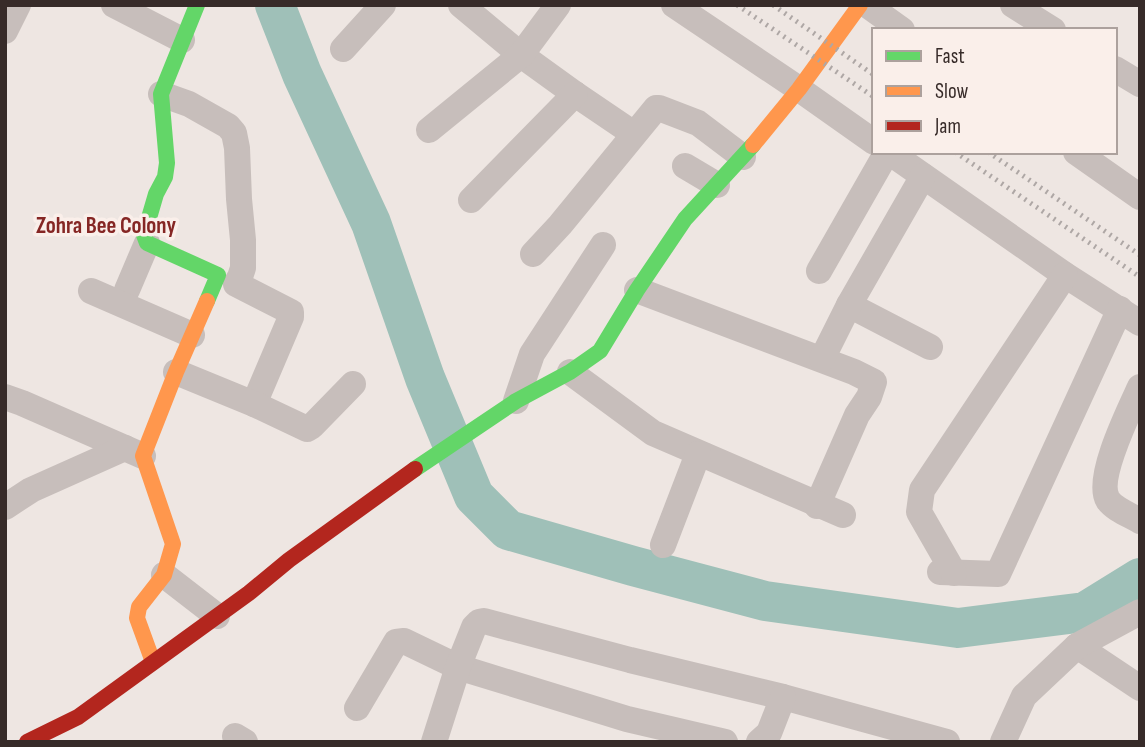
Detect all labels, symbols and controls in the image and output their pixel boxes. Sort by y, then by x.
legend [872,28,1117,154]
text: Fast [935,44,965,69]
text: Slow [935,79,969,104]
text: Jam [934,114,961,139]
district label: Zohra Bee Colony [36,212,177,240]

